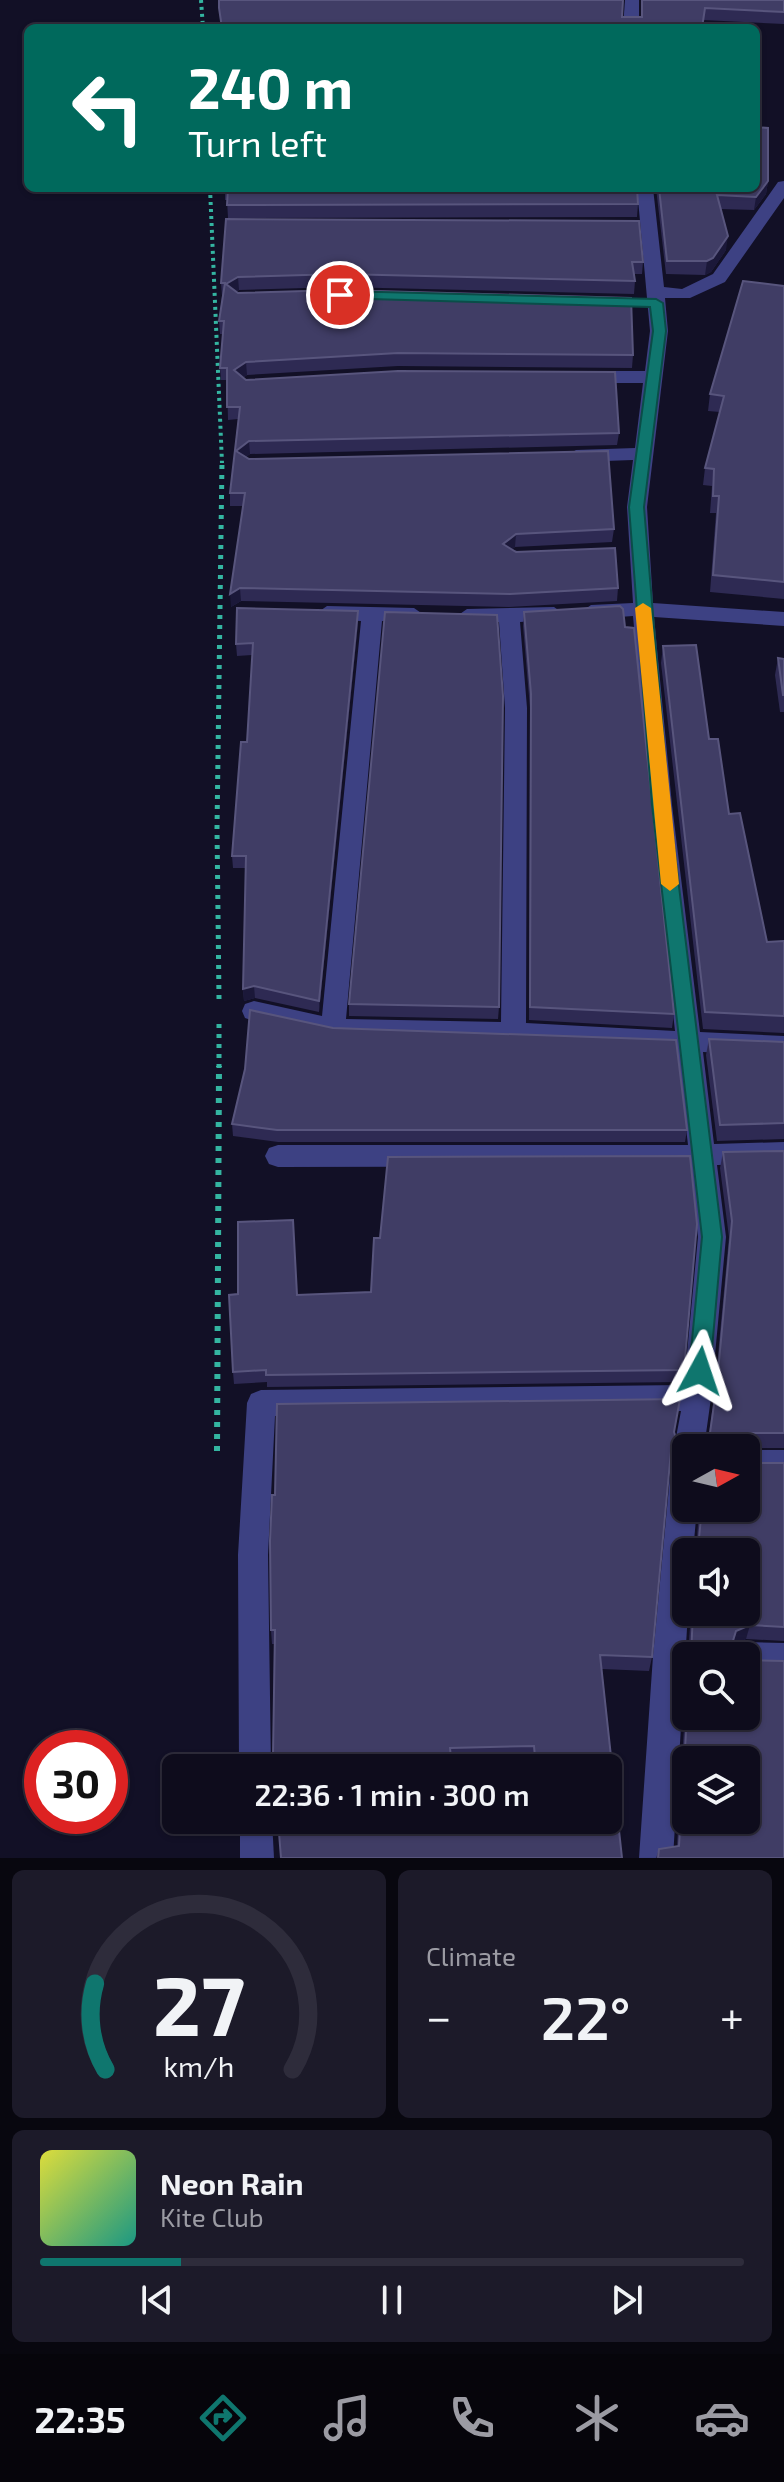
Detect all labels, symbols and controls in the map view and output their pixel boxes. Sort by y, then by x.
text: 240 m [188,53,353,120]
icon: left [56,56,160,160]
text: Turn left [188,121,327,164]
pin [306,261,374,329]
icon: arrive [318,273,362,317]
position arrow [658,1329,742,1413]
north arrow [672,1434,760,1522]
map controls [672,1434,760,1834]
button: sound [672,1538,760,1626]
button: search [672,1642,760,1730]
speed limit sign: 30 [24,1730,128,1834]
button: layers [672,1746,760,1834]
text: 22:36 · 1 min · 300 m [254,1776,530,1812]
text: Climate [426,1940,516,1971]
text: 27 [153,1953,245,2053]
text: 22° [541,1980,631,2052]
text: − [426,1989,452,2042]
text: + [720,1989,744,2042]
text: km/h [164,2048,234,2083]
text: Neon Rain [160,2165,304,2201]
text: Kite Club [160,2201,264,2232]
icon: previous [135,2278,179,2322]
icon: pause [370,2278,414,2322]
icon: next [605,2278,649,2322]
icon: directions [195,2390,251,2446]
icon: music [319,2390,375,2446]
icon: phone [444,2390,500,2446]
icon: climate [569,2390,625,2446]
icon: car [694,2390,750,2446]
text: 22:35 [34,2397,126,2440]

